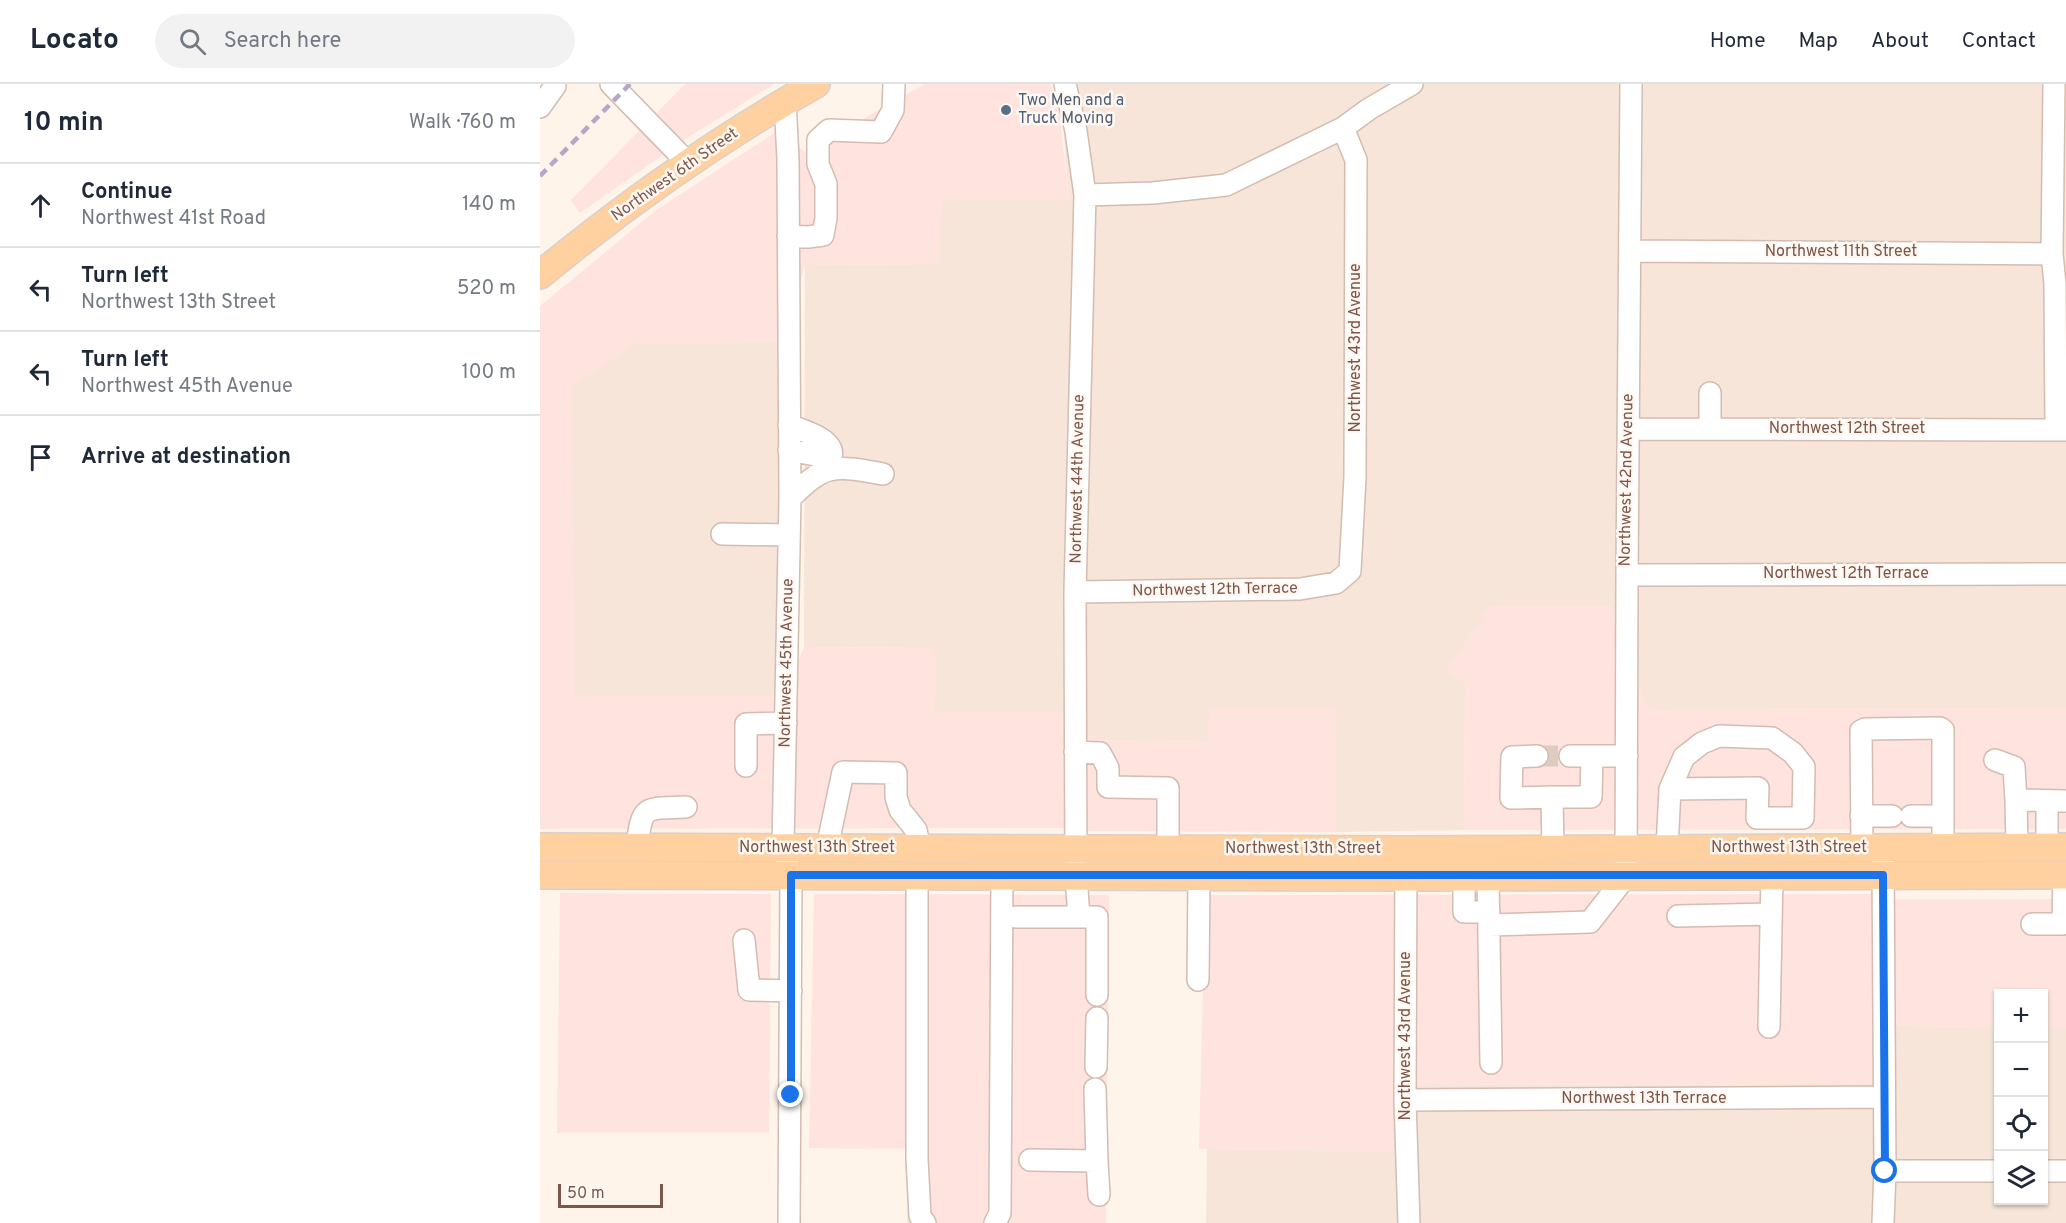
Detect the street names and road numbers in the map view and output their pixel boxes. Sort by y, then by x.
street label: Northwest 6th Street [608,124,742,226]
street label: Northwest 11th Street [1765,242,1917,262]
street label: Northwest 43rd Avenue [1346,263,1366,433]
street label: Northwest 42nd Avenue [1615,393,1639,567]
street label: Northwest 44th Avenue [1067,394,1089,564]
street label: Northwest 12th Street [1769,419,1925,439]
street label: Northwest 12th Terrace [1763,564,1929,584]
street label: Northwest 45th Avenue [776,578,798,748]
street label: Northwest 12th Terrace [1132,579,1298,601]
street label: Northwest 13th Street [739,838,895,858]
street label: Northwest 13th Street [1711,838,1867,858]
street label: Northwest 13th Street [1225,839,1381,859]
street label: Northwest 43rd Avenue [1396,951,1416,1121]
street label: Northwest 13th Terrace [1561,1089,1727,1109]

